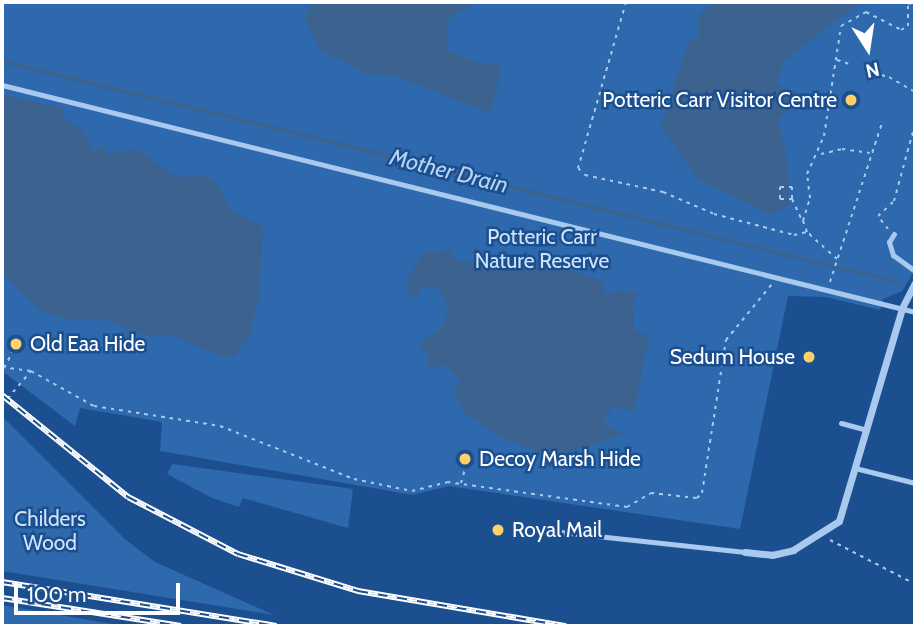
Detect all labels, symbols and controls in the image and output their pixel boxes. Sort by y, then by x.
north arrow [833,14,903,84]
text: N [864,57,881,83]
place label: Potteric Carr Visitor Centre [602,87,837,113]
marker: Potteric Carr Visitor Centre [843,92,859,108]
water label: Mother Drain [387,143,511,199]
park label: Potteric Carr Nature Reserve [475,224,609,274]
place label: Old Eaa Hide [30,331,145,357]
marker: Old Eaa Hide [8,336,24,352]
place label: Sedum House [670,344,795,370]
marker: Sedum House [801,349,817,365]
place label: Decoy Marsh Hide [479,446,641,472]
marker: Decoy Marsh Hide [457,451,473,467]
park label: Childers Wood [14,506,86,556]
place label: Royal Mail [512,517,602,543]
marker: Royal Mail [490,522,506,538]
scale bar [18,568,184,612]
text: 100 m [27,582,86,607]

